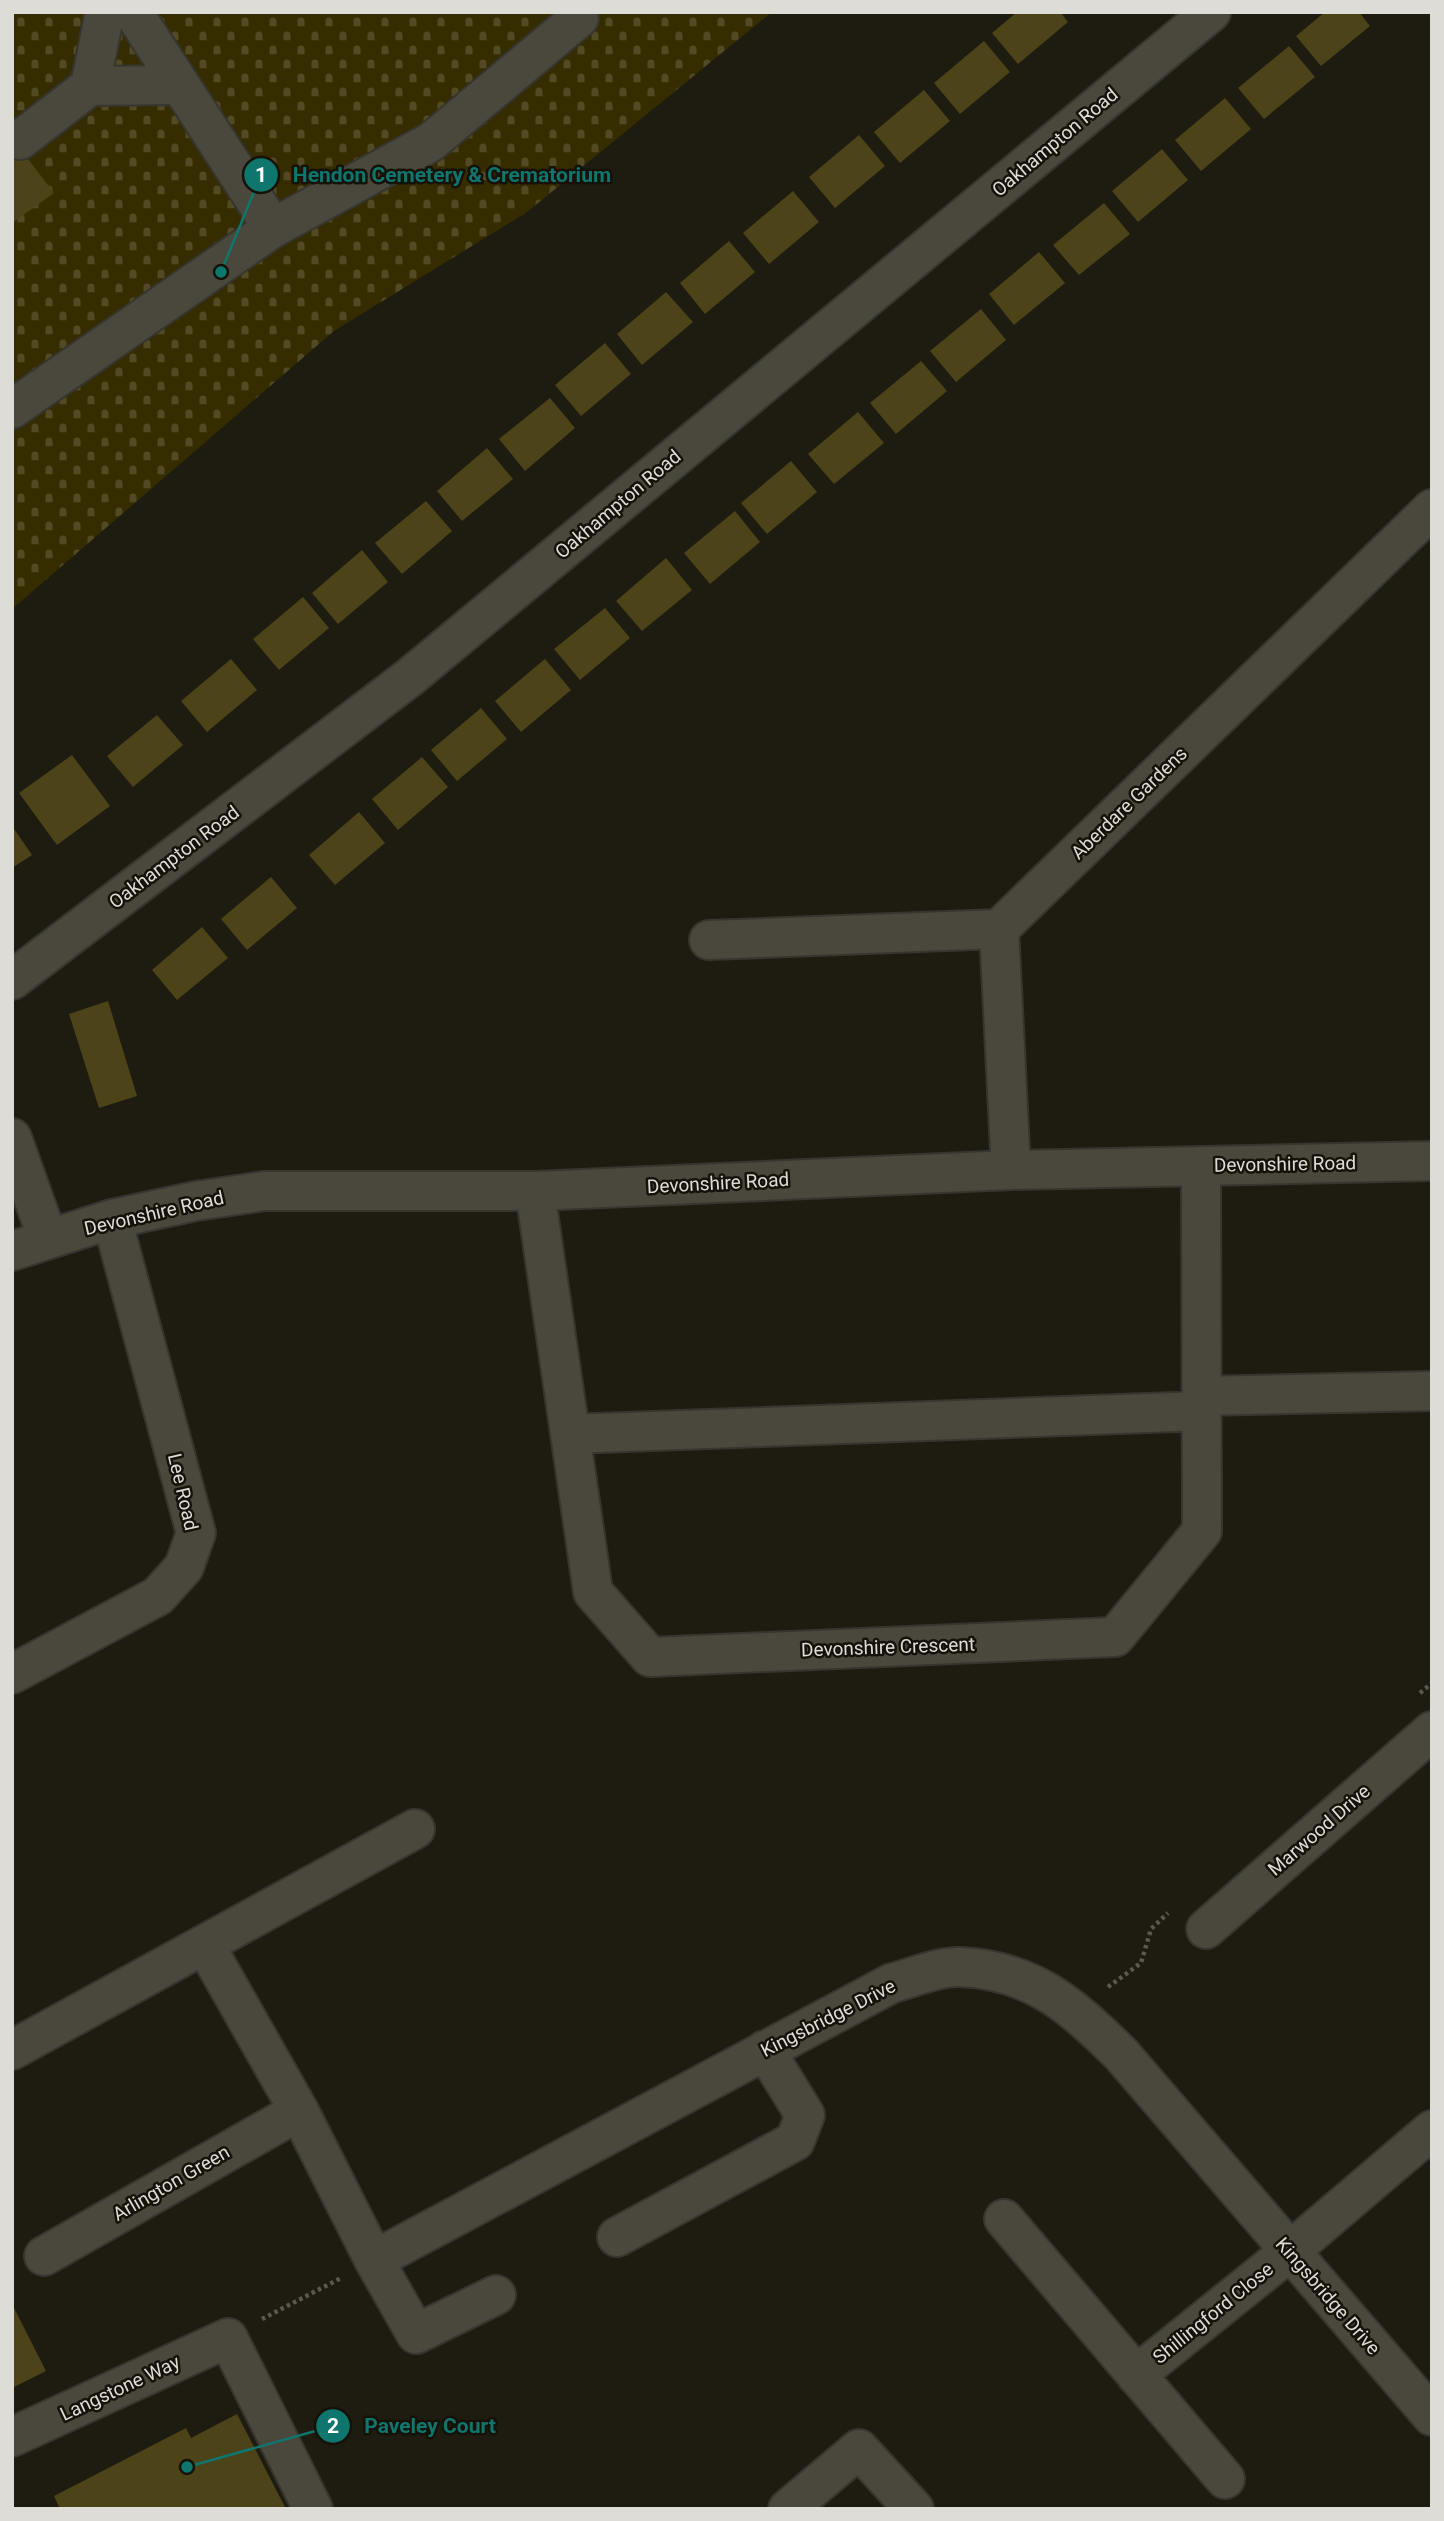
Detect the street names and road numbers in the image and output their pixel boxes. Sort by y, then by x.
street label: Oakhampton Road [988,83,1122,201]
street label: Oakhampton Road [551,445,685,563]
street label: Aberdare Gardens [1066,742,1192,864]
street label: Oakhampton Road [104,801,244,913]
street label: Devonshire Road [1214,1151,1356,1177]
street label: Devonshire Road [646,1168,790,1198]
street label: Devonshire Road [82,1186,226,1240]
street label: Lee Road [163,1451,203,1533]
street label: Devonshire Crescent [801,1632,975,1662]
street label: Marwood Drive [1263,1779,1375,1881]
street label: Kingsbridge Drive [757,1974,899,2062]
street label: Arlington Green [108,2140,234,2226]
street label: Kingsbridge Drive [1271,2233,1385,2359]
street label: Shillingford Close [1148,2257,1278,2369]
street label: Langstone Way [56,2350,184,2426]

